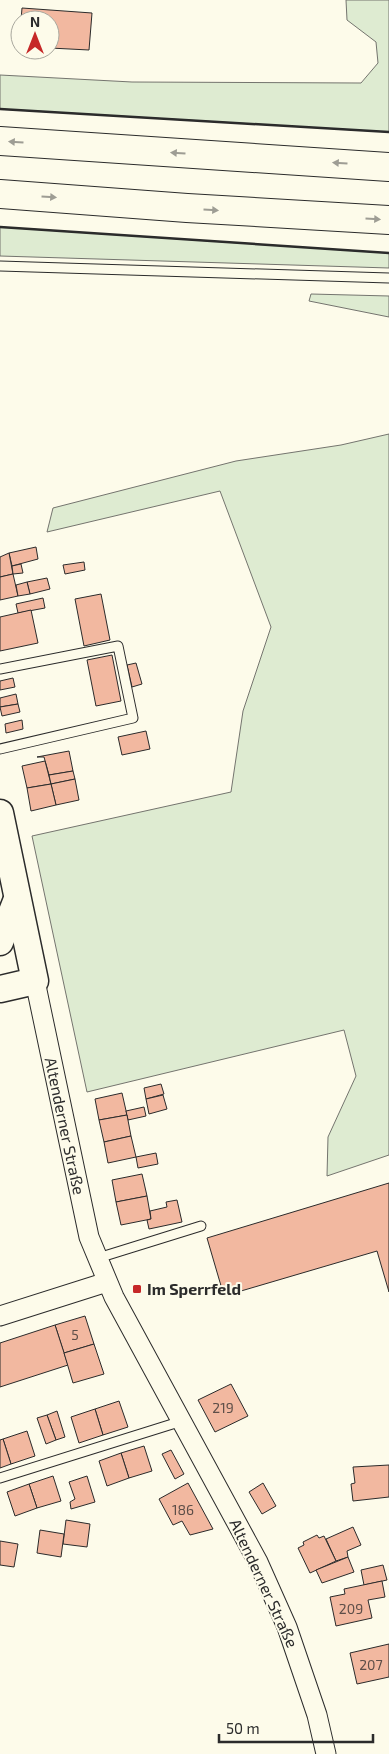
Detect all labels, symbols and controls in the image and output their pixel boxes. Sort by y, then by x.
north arrow [10,10,60,60]
text: N [30,13,40,30]
one-way arrow [8,138,24,146]
one-way arrow [170,148,186,156]
one-way arrow [332,159,348,167]
one-way arrow [41,194,57,202]
one-way arrow [203,206,219,214]
one-way arrow [365,215,381,223]
street label: Altenderner Straße [42,1056,89,1196]
place label: Im Sperrfeld [147,1279,241,1298]
marker: Im Sperrfeld [131,1283,143,1295]
house number: 5 [71,1326,79,1343]
house number: 219 [212,1399,234,1416]
house number: 186 [172,1501,194,1518]
street label: Altenderner Straße [226,1515,303,1650]
house number: 209 [339,1600,363,1617]
house number: 207 [359,1656,383,1673]
scale bar [219,1712,373,1744]
text: 50 m [226,1719,260,1737]

